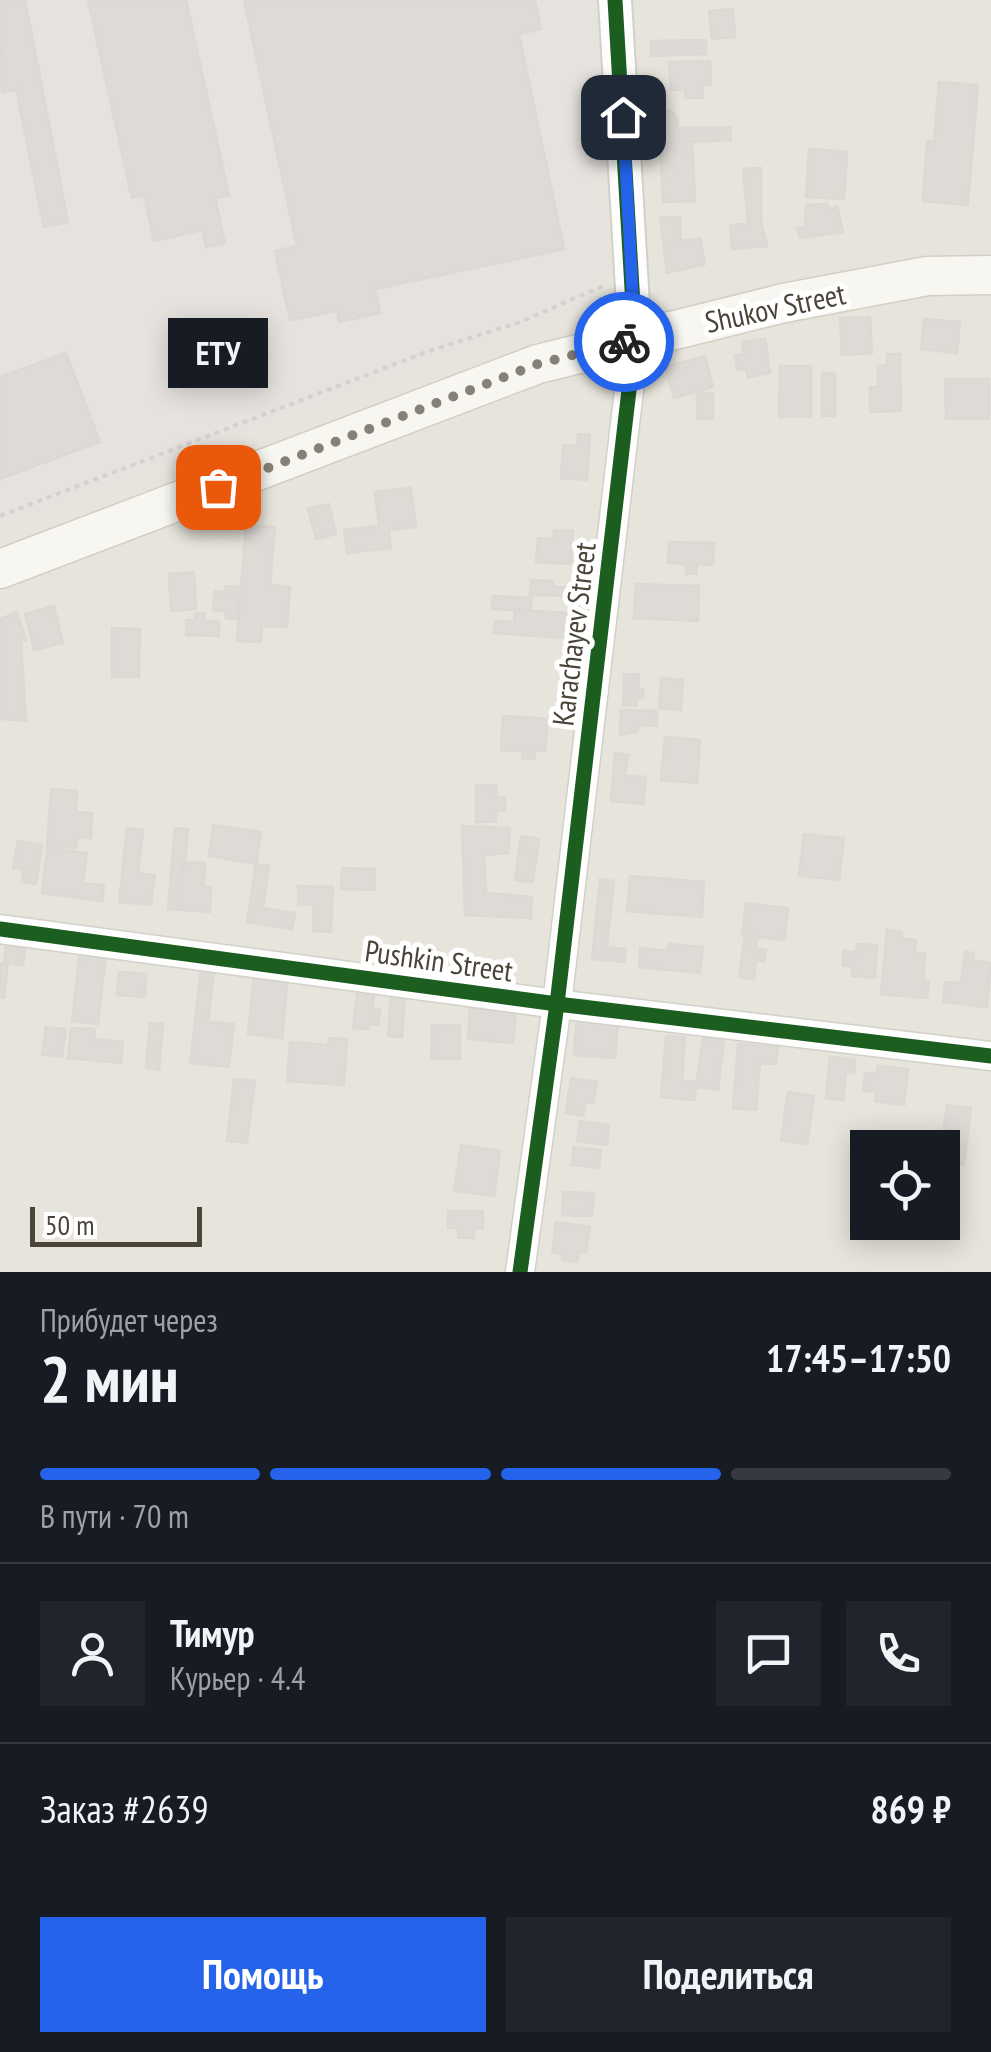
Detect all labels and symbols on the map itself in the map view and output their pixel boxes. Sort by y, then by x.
pin [581,75,666,160]
street label: Shukov Street [701,273,849,341]
courier [574,292,674,392]
callout: ЕТУ [168,317,268,387]
pin [176,445,261,530]
street label: Karachayev Street [542,539,604,728]
street label: Pushkin Street [363,930,516,990]
scale bar [30,1202,202,1246]

